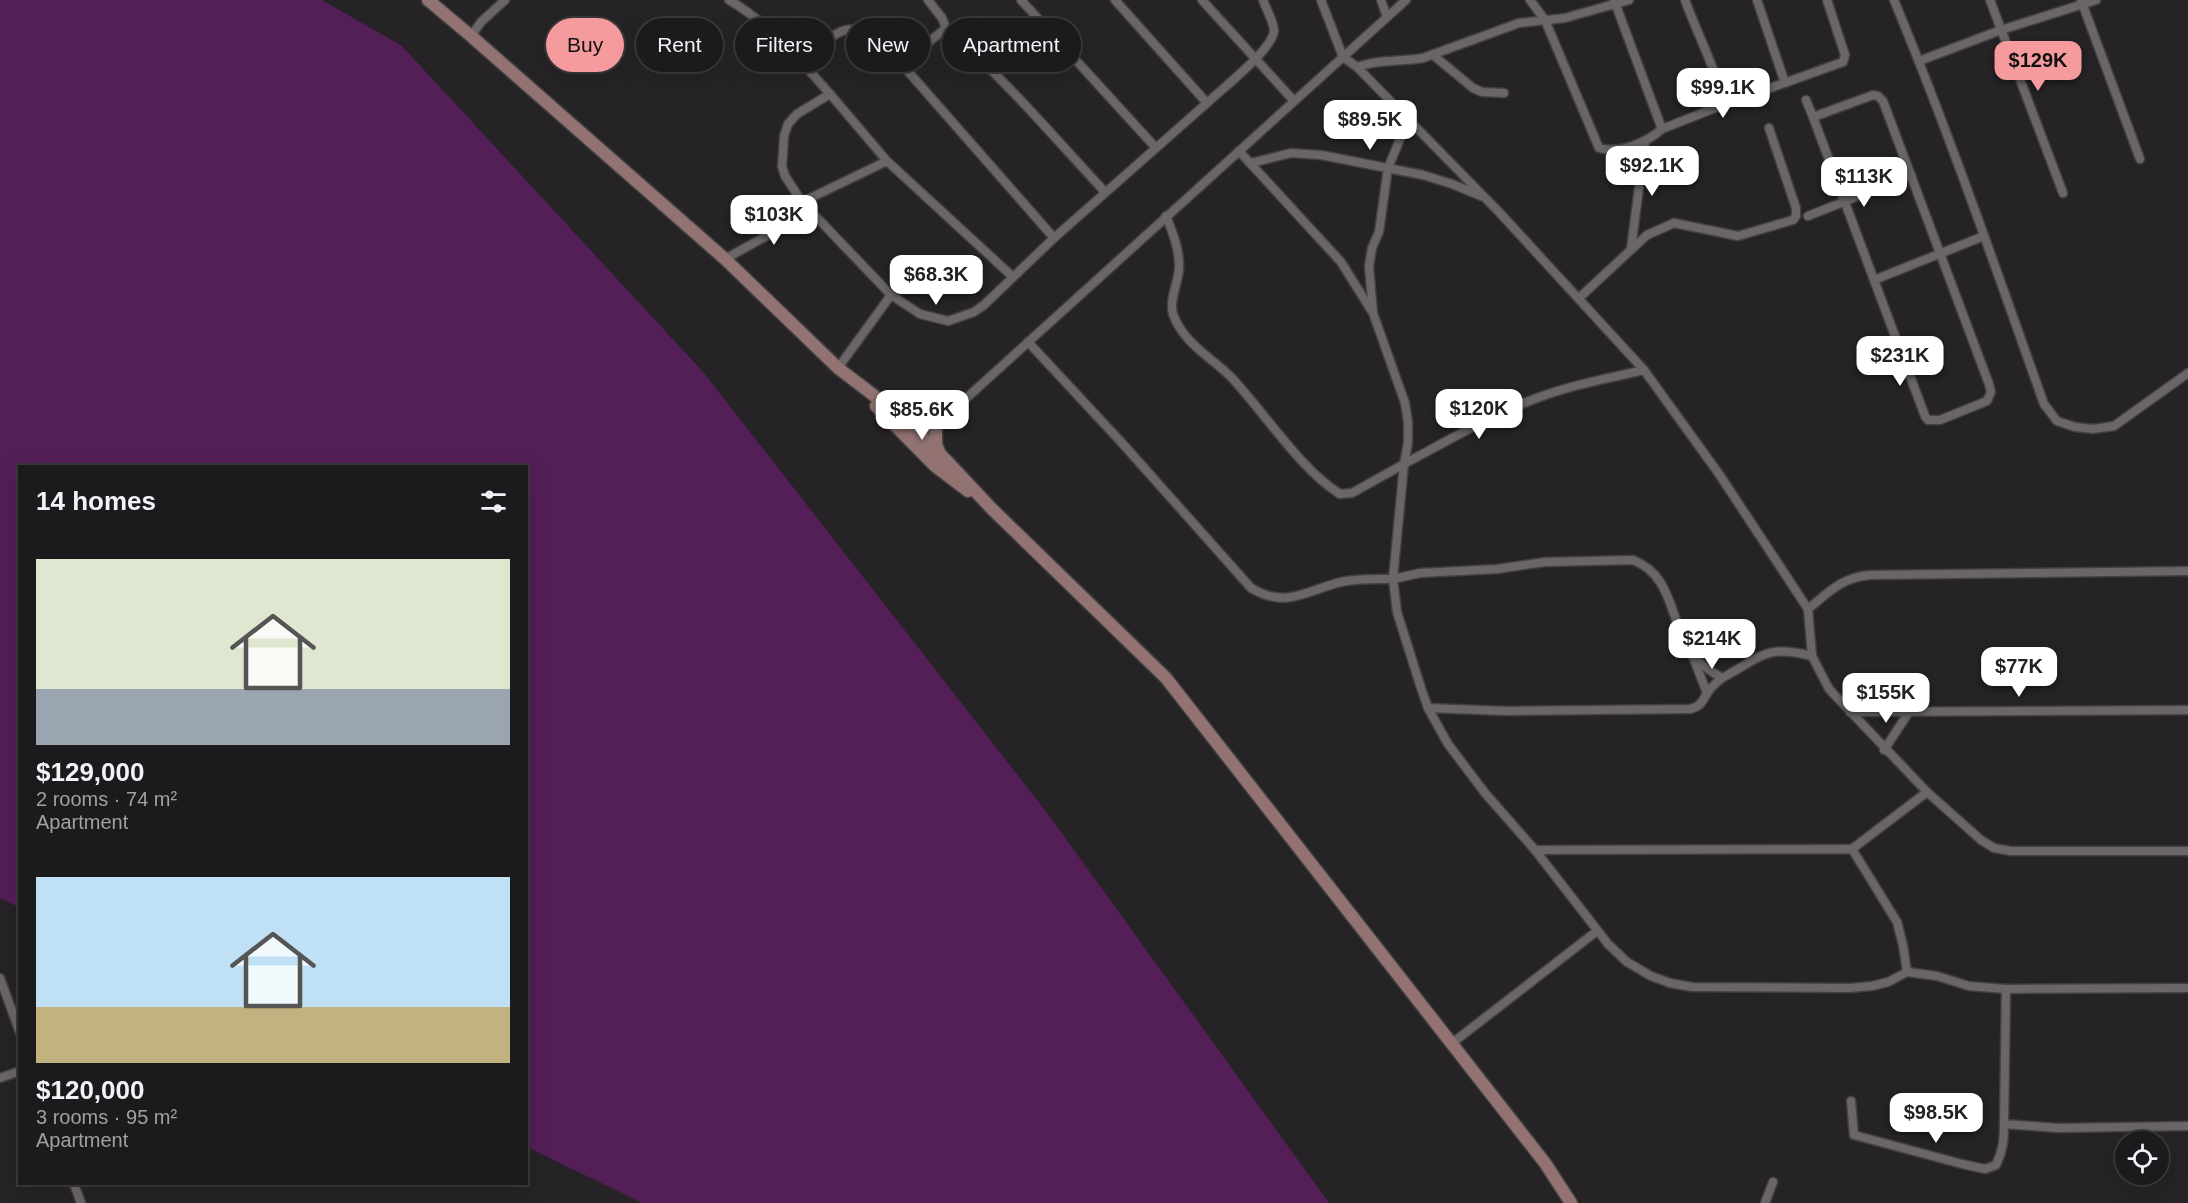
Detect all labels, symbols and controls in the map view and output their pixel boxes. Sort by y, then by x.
chip: Buy [546,18,624,72]
chip: Rent [636,18,723,72]
chip: Filters [735,18,834,72]
chip: New [846,18,930,72]
chip: Apartment [942,18,1081,72]
pin: $129K [1996,41,2080,92]
text: $129K [2009,49,2067,71]
pin: $99.1K [1674,68,1772,119]
text: $99.1K [1691,76,1755,98]
pin: $89.5K [1321,100,1419,151]
text: $89.5K [1338,108,1402,130]
pin: $92.1K [1603,146,1701,197]
text: $92.1K [1620,154,1684,176]
pin: $113K [1822,157,1906,208]
text: $113K [1835,165,1893,187]
pin: $103K [732,195,816,246]
text: $103K [745,203,803,225]
pin: $68.3K [887,255,985,306]
text: $68.3K [904,263,968,285]
pin: $231K [1858,336,1942,387]
text: $231K [1871,344,1929,366]
pin: $120K [1437,389,1521,440]
pin: $85.6K [873,390,971,441]
text: $120K [1450,397,1508,419]
text: $85.6K [890,398,954,420]
icon: filters [477,485,510,518]
text: 14 homes [36,486,156,516]
icon: home [219,598,327,706]
pin: $214K [1670,619,1754,670]
text: $214K [1683,627,1741,649]
pin: $77K [1983,647,2055,698]
text: $77K [1995,655,2043,677]
pin: $155K [1844,673,1928,724]
text: $155K [1857,681,1915,703]
text: $129,000 [36,757,144,787]
text: 2 rooms · 74 m² [36,788,177,810]
text: Apartment [36,811,128,833]
icon: home [219,916,327,1024]
text: $120,000 [36,1075,144,1105]
pin: $98.5K [1887,1093,1985,1144]
text: $98.5K [1904,1101,1968,1123]
text: 3 rooms · 95 m² [36,1106,177,1128]
text: Apartment [36,1129,128,1151]
map controls [2115,1131,2169,1185]
button: locate [2115,1131,2169,1185]

